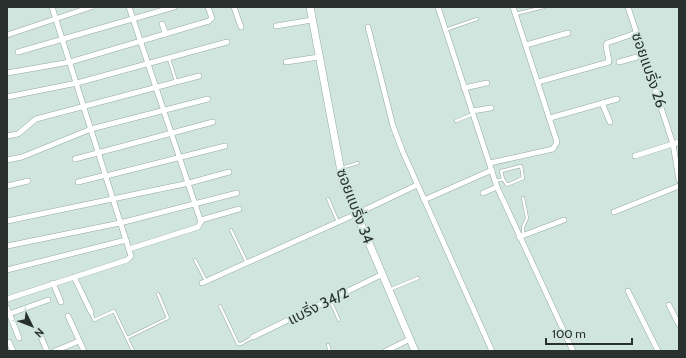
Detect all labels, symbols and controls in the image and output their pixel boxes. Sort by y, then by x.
street label: ซอยแบริ่ง 26 [628,30,671,110]
street label: ซอยแบริ่ง 34 [332,166,379,246]
street label: แบริ่ง 34/2 [284,282,352,328]
north arrow [12,306,52,346]
scale bar [546,320,632,346]
text: N [32,325,47,340]
text: 100 m [552,326,586,341]

